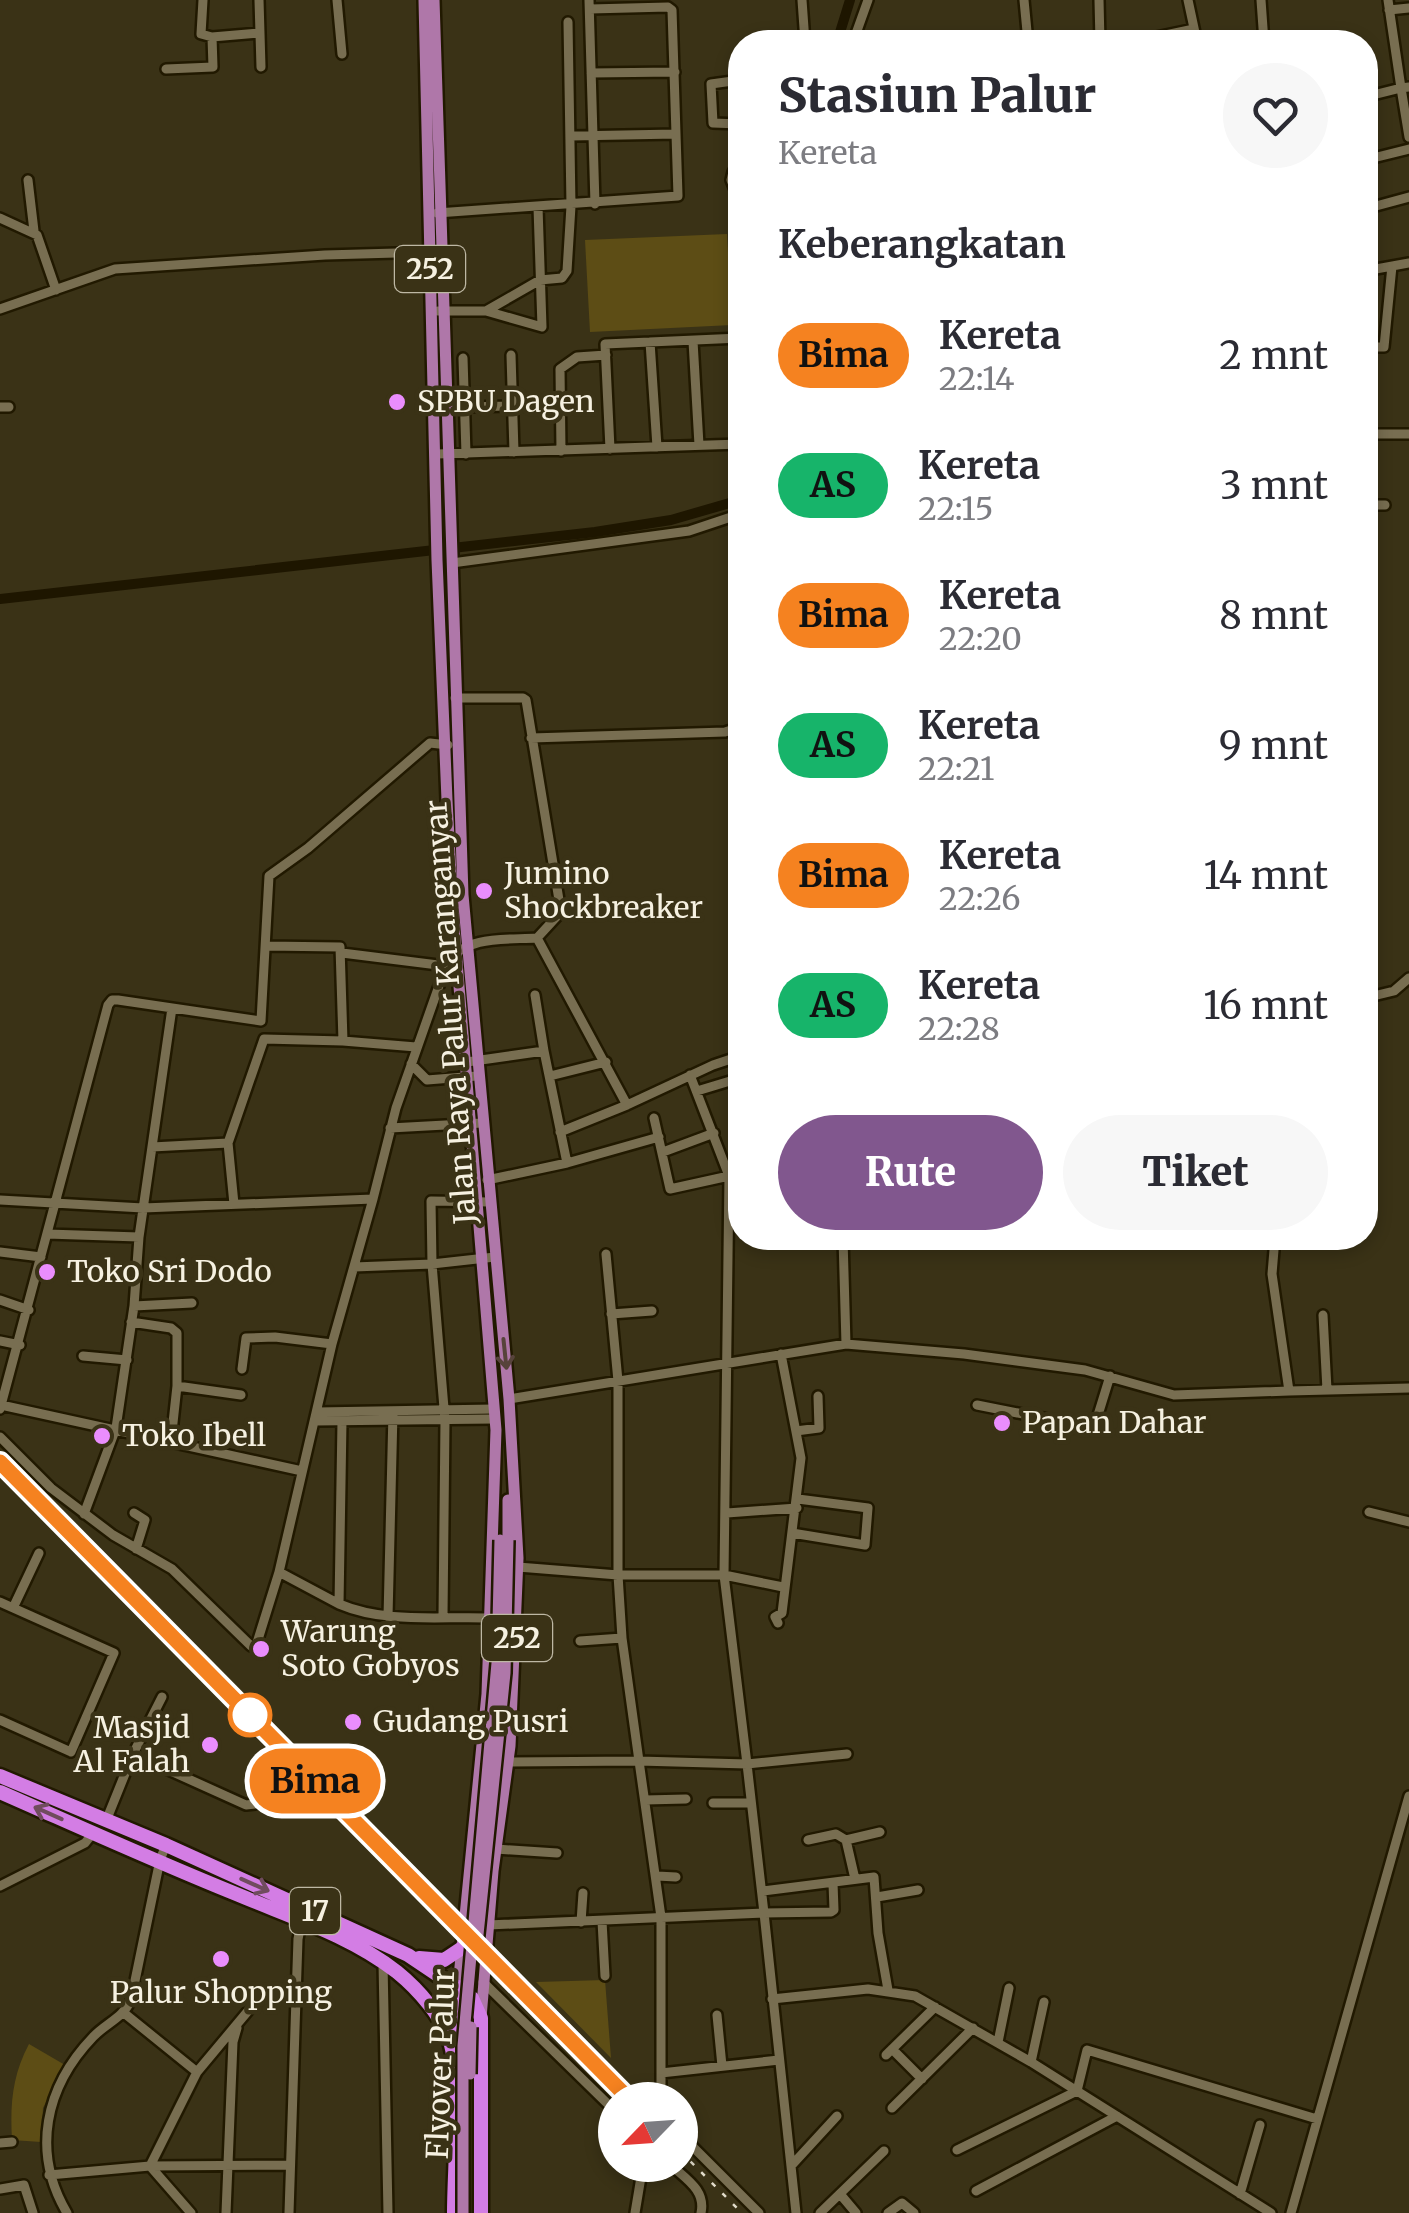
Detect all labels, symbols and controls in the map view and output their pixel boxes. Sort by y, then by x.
button: heart [1223,63,1328,168]
text: Stasiun Palur [778,65,1096,125]
text: Kereta [778,133,877,173]
text: Keberangkatan [778,221,1066,268]
road number: 252 [395,246,465,292]
text: Kereta [939,312,1061,359]
text: 2 mnt [1219,332,1328,379]
text: Bima [798,333,889,377]
text: 22:14 [939,359,1015,399]
place label: SPBU Dagen [417,382,595,420]
marker: SPBU Dagen [386,391,408,413]
text: Kereta [918,442,1040,489]
text: 3 mnt [1220,462,1328,509]
text: AS [810,463,856,507]
text: 22:15 [918,489,993,529]
text: Kereta [939,572,1061,619]
text: 8 mnt [1219,592,1328,639]
text: Bima [798,593,889,637]
text: 22:20 [939,619,1022,659]
text: Kereta [918,702,1040,749]
text: 9 mnt [1219,722,1328,769]
text: AS [810,723,856,767]
text: 22:21 [918,749,994,789]
street label: Jalan Raya Palur Karanganyar [416,798,484,1227]
text: Kereta [939,832,1061,879]
text: 14 mnt [1203,852,1328,899]
text: Bima [798,853,889,897]
place label: Jumino Shockbreaker [503,854,703,926]
text: 22:26 [939,879,1021,919]
marker: Jumino Shockbreaker [473,880,495,902]
text: Kereta [918,962,1040,1009]
text: 16 mnt [1203,982,1328,1029]
text: AS [810,983,856,1027]
text: 22:28 [918,1009,1000,1049]
button: Rute [778,1115,1043,1230]
button: Tiket [1063,1115,1328,1230]
place label: Toko Sri Dodo [67,1252,272,1290]
marker: Toko Sri Dodo [36,1261,58,1283]
one-way arrow [495,1338,514,1370]
place label: Papan Dahar [1022,1403,1207,1441]
marker: Papan Dahar [991,1412,1013,1434]
place label: Toko Ibell [122,1416,266,1454]
marker: Toko Ibell [91,1425,113,1447]
place label: Warung Soto Gobyos [280,1612,460,1684]
road number: 252 [482,1615,552,1661]
marker: Warung Soto Gobyos [250,1638,272,1660]
unlabelled marker [229,1694,271,1736]
place label: Gudang Pusri [373,1702,568,1740]
place label: Masjid Al Falah [72,1708,190,1780]
marker: Gudang Pusri [342,1711,364,1733]
marker: Masjid Al Falah [199,1734,221,1756]
line badge: Bima [245,1748,385,1814]
text: Bima [270,1759,360,1803]
one-way arrow [33,1803,64,1821]
one-way arrow [239,1877,270,1895]
road number: 17 [290,1888,340,1934]
marker: Palur Shopping [210,1948,232,1970]
street label: Flyover Palur [418,1968,462,2160]
place label: Palur Shopping [110,1973,332,2011]
north arrow [598,2082,698,2182]
map controls [598,2082,698,2182]

